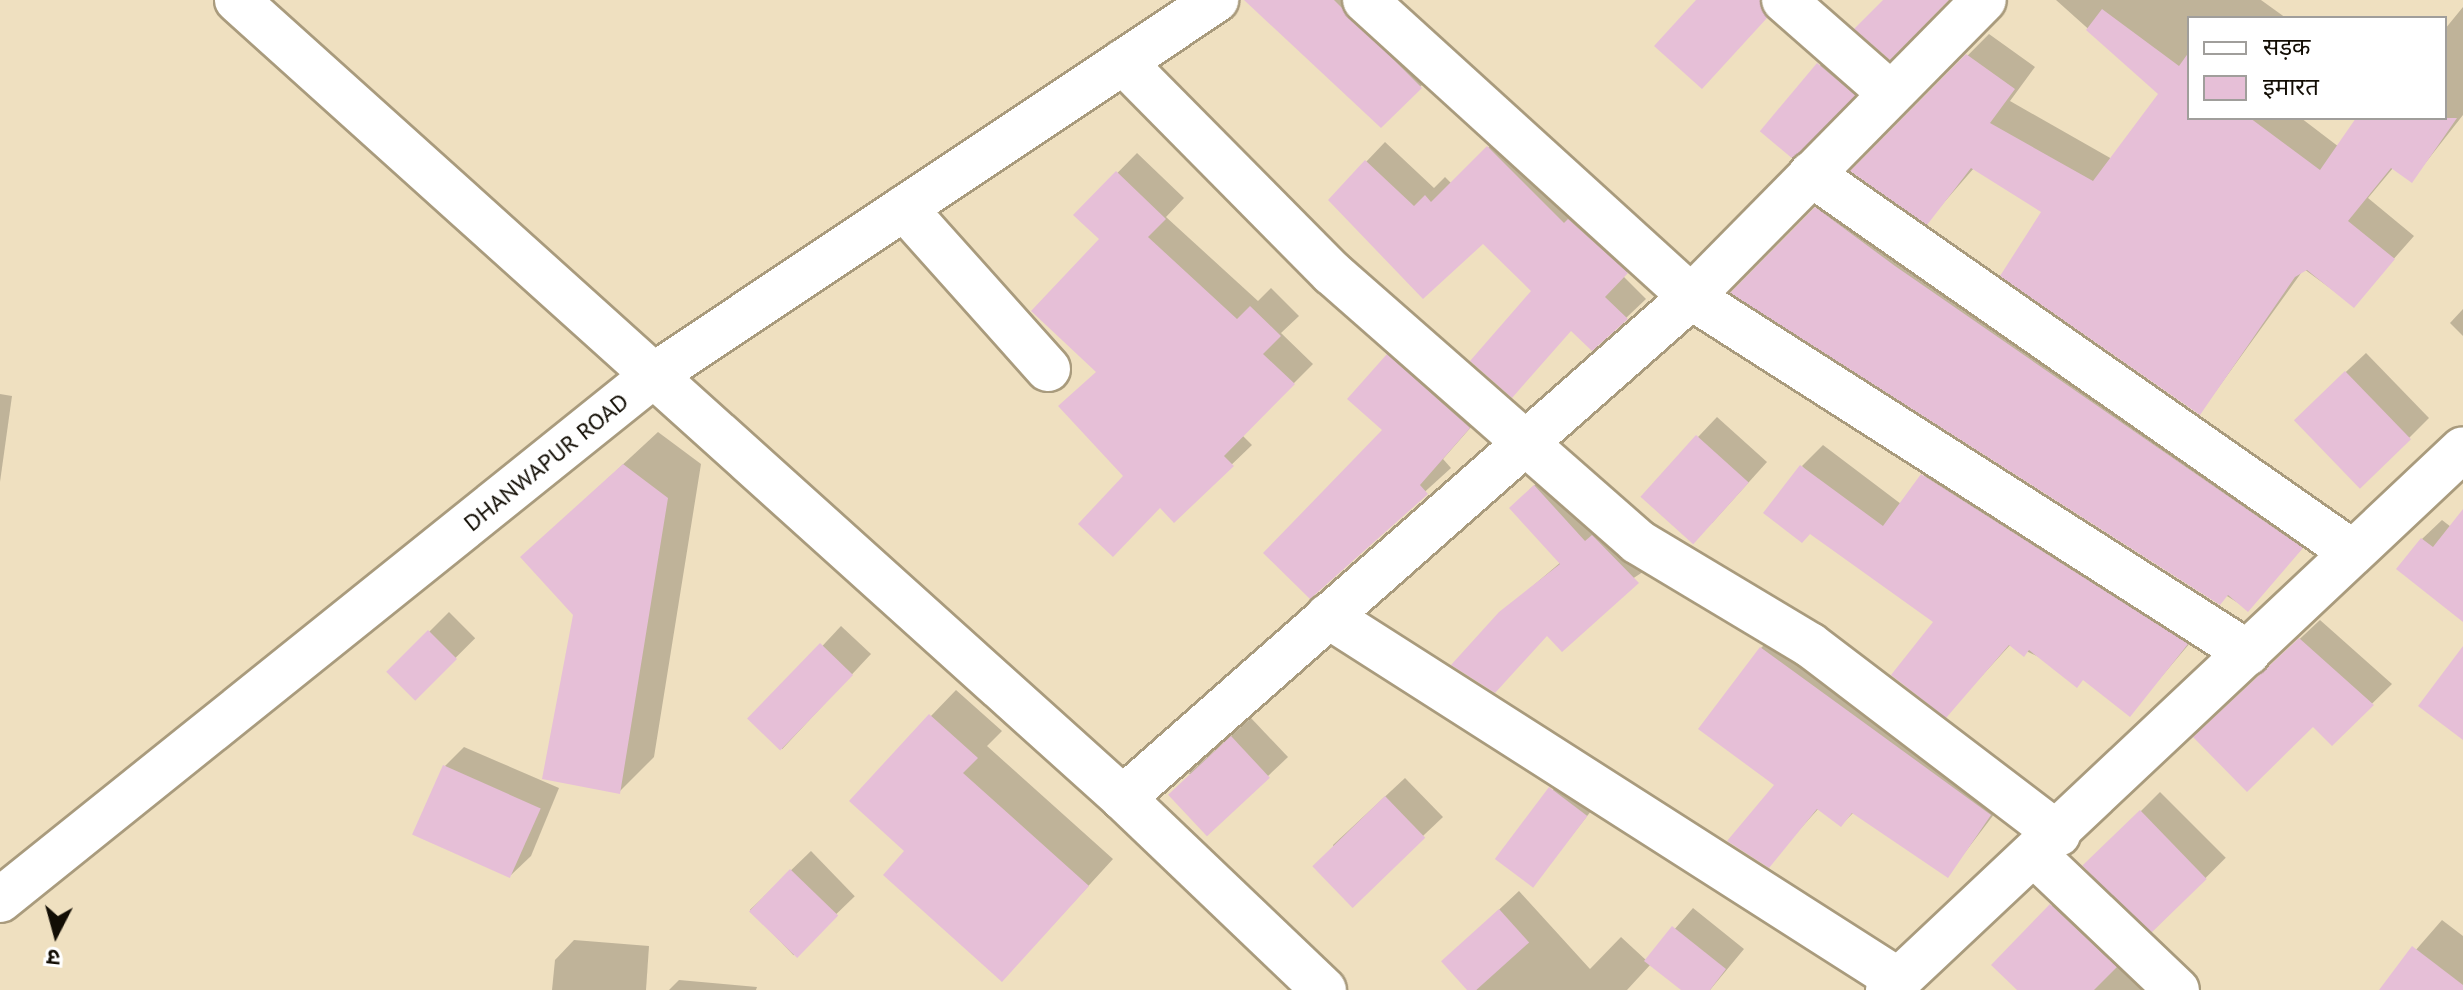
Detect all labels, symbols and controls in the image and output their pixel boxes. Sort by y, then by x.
legend [2187,16,2447,120]
text: सड़क [2263,31,2311,62]
text: इमारत [2263,71,2319,102]
street label: DHANWAPUR ROAD [458,387,634,537]
north arrow [16,894,96,974]
text: उ [46,943,61,972]

